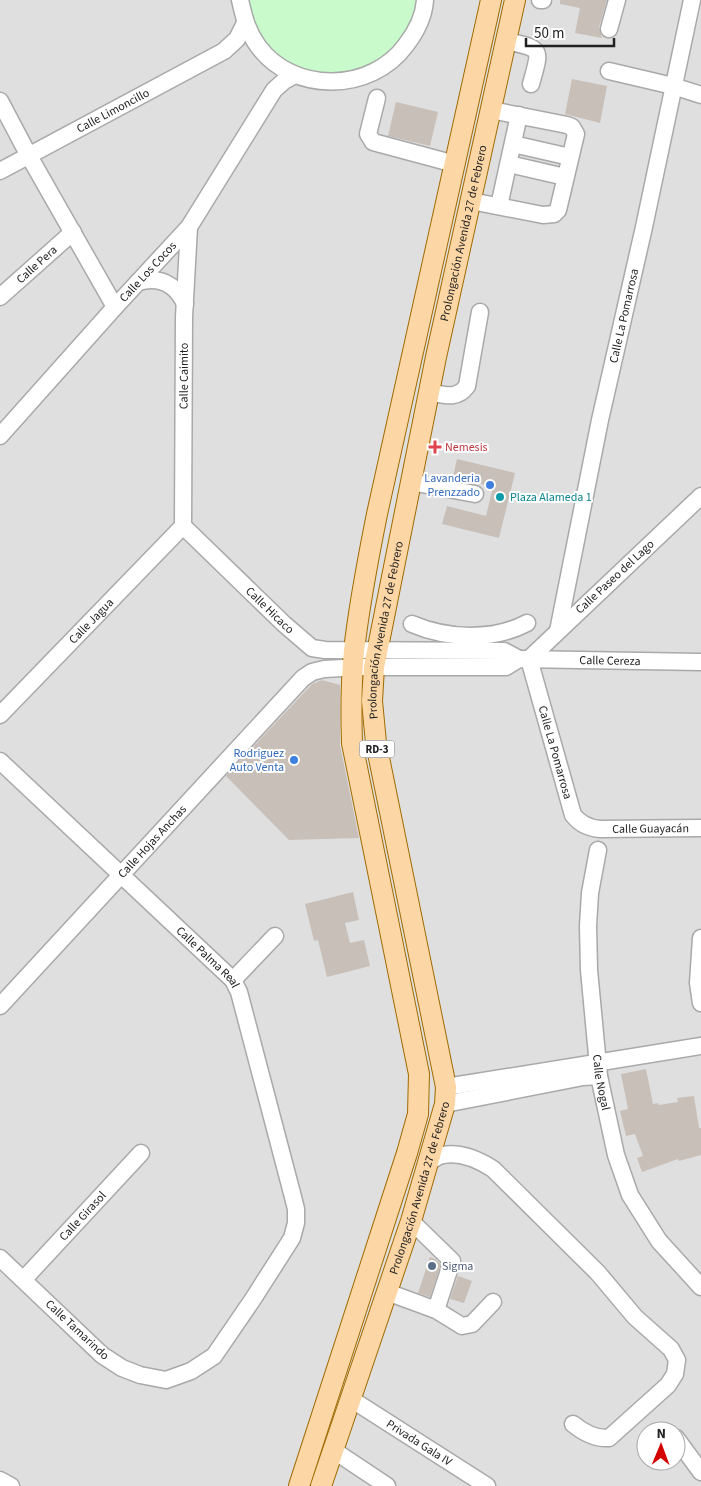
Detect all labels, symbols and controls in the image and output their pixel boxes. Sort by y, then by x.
scale bar [526,15,614,47]
text: 50 m [534,23,564,44]
street label: Calle Limoncillo [73,84,152,137]
street label: Prolongación Avenida 27 de Febrero [436,143,491,323]
street label: Calle Los Cocos [115,238,180,306]
street label: Calle Pera [12,241,61,287]
street label: Calle La Pomarrosa [605,267,643,365]
street label: Calle Caimito [175,343,192,409]
place label: Nemesis [445,439,488,456]
marker: Nemesis [429,441,441,453]
place label: Lavanderia Prenzzado [424,470,480,501]
marker: Lavanderia Prenzzado [484,479,496,491]
place label: Plaza Alameda 1 [510,489,592,506]
marker: Plaza Alameda 1 [494,491,506,503]
street label: Calle Paseo del Lago [572,536,658,618]
street label: Prolongación Avenida 27 de Febrero [363,540,407,720]
street label: Calle Hicaco [242,583,298,638]
street label: Calle Jagua [65,594,117,648]
street label: Calle Cereza [579,651,641,670]
street label: Calle La Pomarrosa [534,704,577,801]
road number: RD-3 [360,741,394,758]
place label: Rodriguez Auto Venta [230,745,284,776]
marker: Rodriguez Auto Venta [288,754,300,766]
street label: Calle Hojas Anchas [114,801,190,882]
street label: Calle Guayacán [612,820,689,837]
street label: Calle Palma Real [172,922,244,991]
street label: Calle Nogal [589,1054,615,1112]
street label: Prolongación Avenida 27 de Febrero [385,1099,454,1277]
street label: Calle Girasol [55,1187,110,1245]
place label: Sigma [442,1258,473,1275]
marker: Sigma [426,1260,438,1272]
street label: Calle Tamarindo [41,1296,113,1364]
street label: Privada Gala IV [383,1415,456,1470]
north arrow [636,1421,686,1471]
text: N [656,1424,666,1444]

